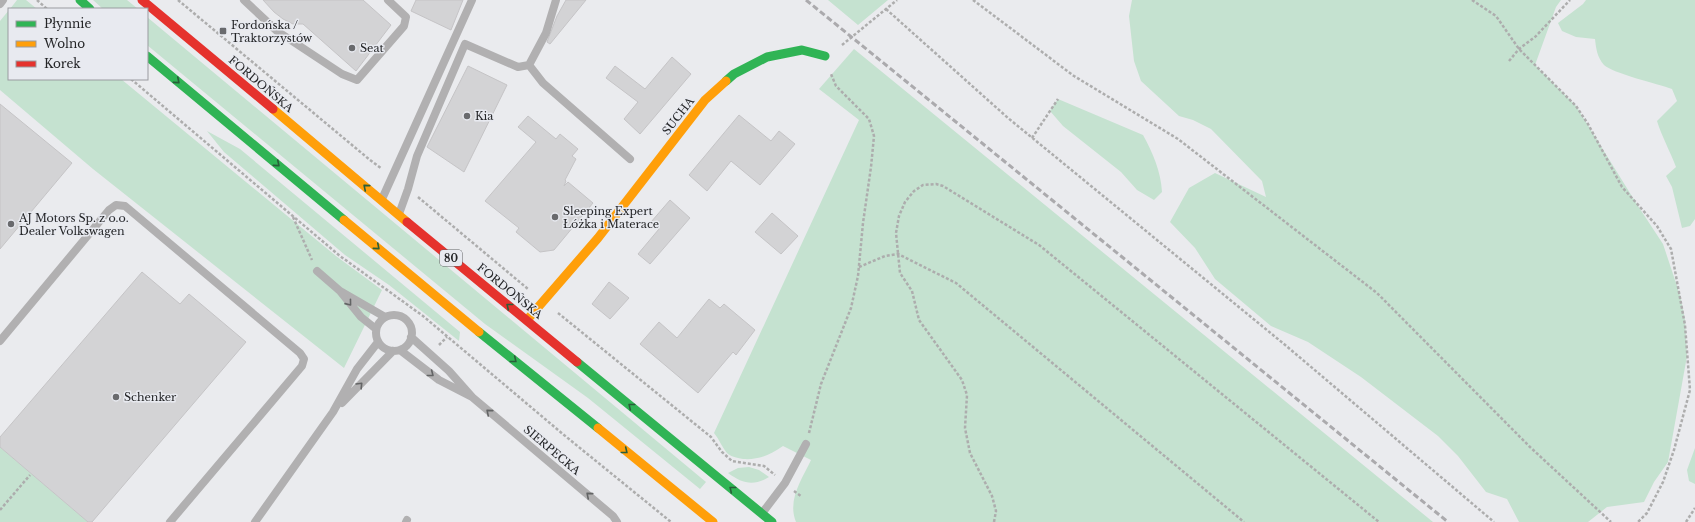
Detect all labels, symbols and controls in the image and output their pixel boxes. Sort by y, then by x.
legend [8,8,148,80]
text: Płynnie [44,16,91,31]
place label: Fordońska / Traktorzystów [231,18,313,45]
marker: Fordońska / Traktorzystów [218,26,228,36]
text: Wolno [43,36,85,51]
place label: Seat [360,41,384,55]
marker: Seat [347,43,357,53]
street label: FORDOŃSKA [226,53,297,115]
text: Korek [44,56,81,71]
one-way arrow [172,76,180,83]
street label: SUCHA [659,94,697,138]
place label: Kia [475,109,494,123]
marker: Kia [462,111,472,121]
one-way arrow [272,159,280,166]
one-way arrow [363,185,371,192]
place label: Sleeping Expert Łóżka i Materace [563,204,659,231]
place label: AJ Motors Sp. z o.o. Dealer Volkswagen [18,211,129,238]
marker: Sleeping Expert Łóżka i Materace [550,212,560,222]
marker: AJ Motors Sp. z o.o. Dealer Volkswagen [6,219,16,229]
one-way arrow [372,242,380,249]
road number: 80 [440,250,462,266]
street label: FORDOŃSKA [474,260,546,322]
one-way arrow [345,298,352,305]
one-way arrow [507,304,514,311]
one-way arrow [509,356,516,363]
one-way arrow [426,369,433,376]
one-way arrow [355,382,363,390]
place label: Schenker [124,390,177,404]
marker: Schenker [111,392,121,402]
one-way arrow [629,404,636,411]
one-way arrow [487,409,494,416]
street label: SIERPECKA [521,422,584,478]
one-way arrow [621,447,628,454]
one-way arrow [729,486,737,493]
one-way arrow [586,493,594,500]

